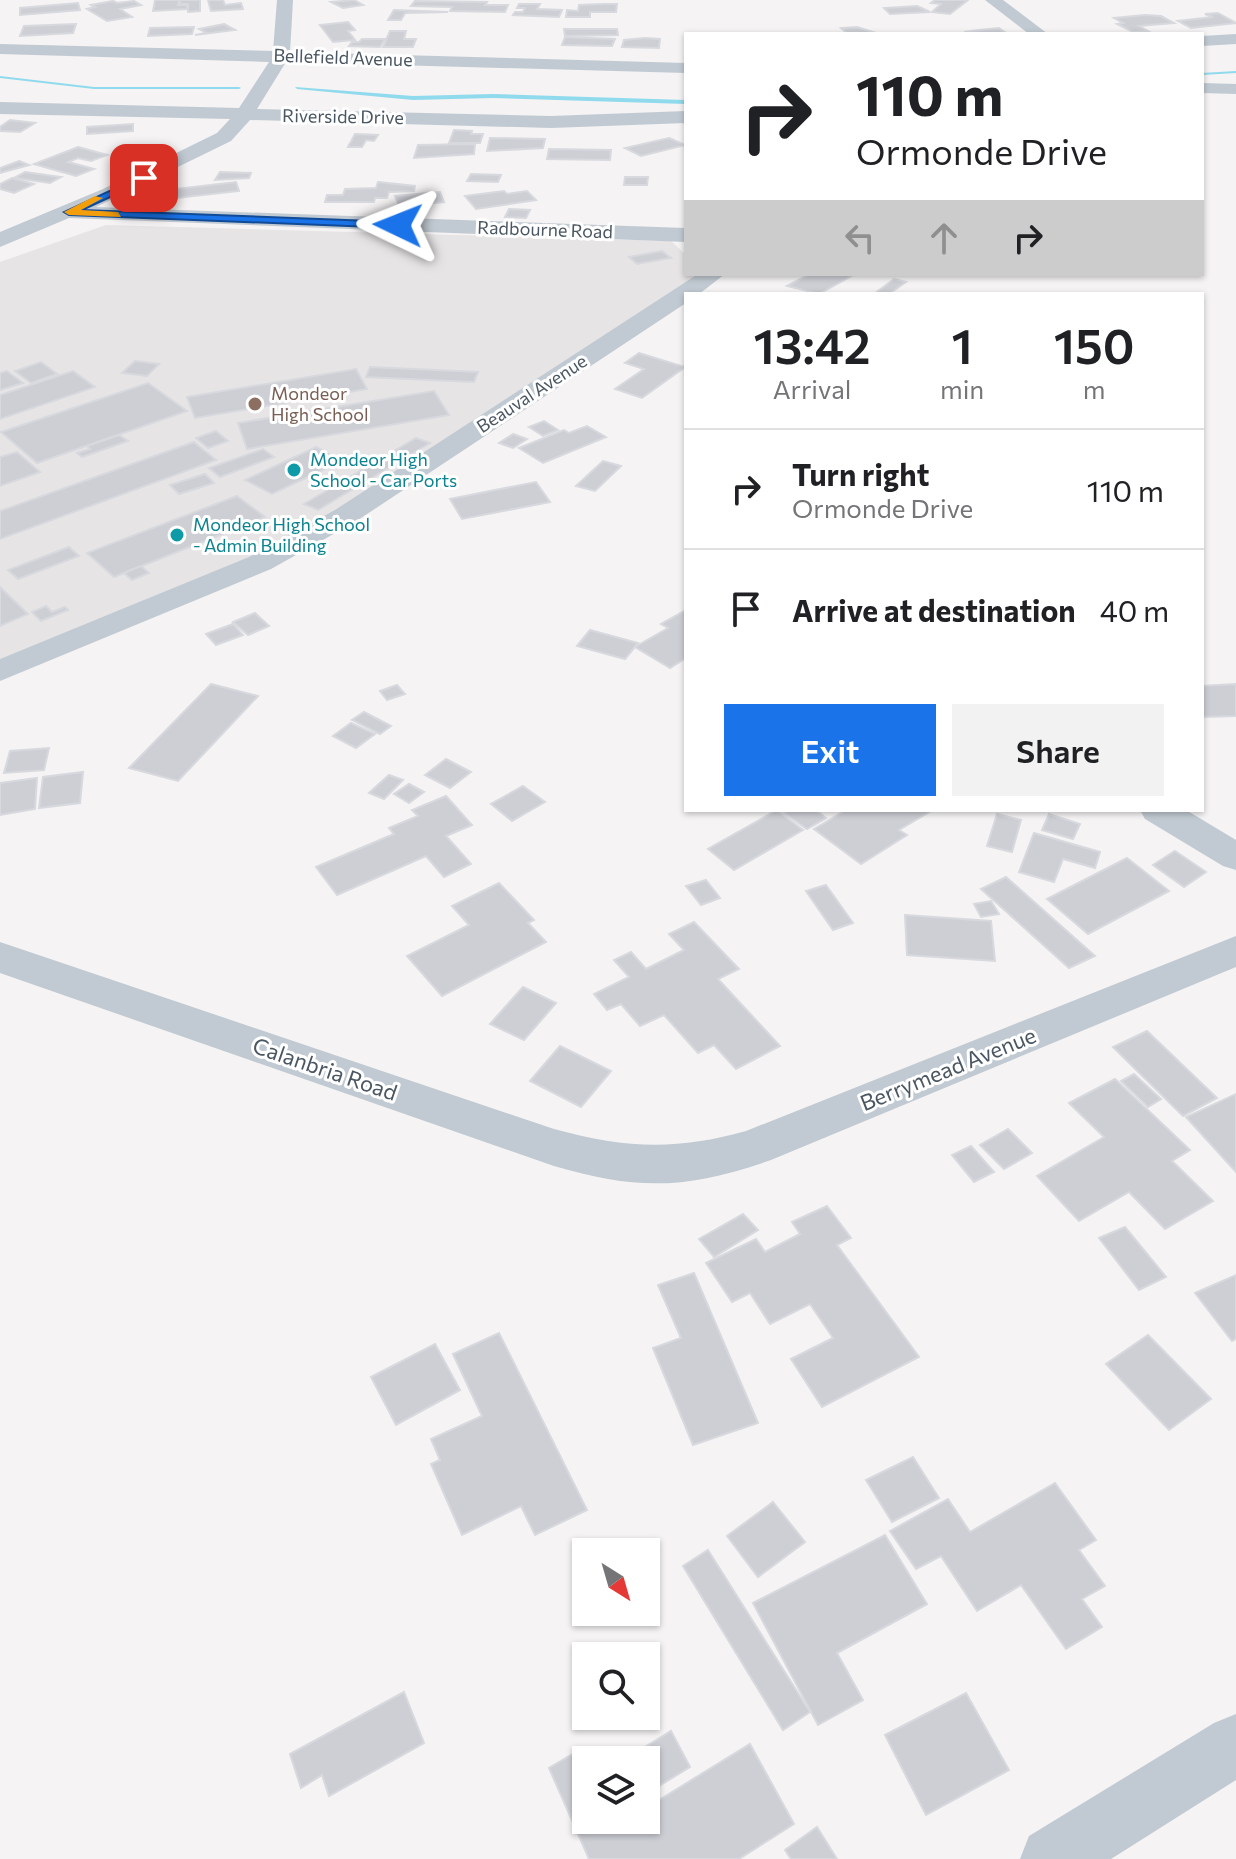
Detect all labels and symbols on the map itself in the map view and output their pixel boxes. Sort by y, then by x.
street label: Bellefield Avenue [273,44,413,70]
street label: Riverside Drive [282,104,404,128]
pin [110,144,178,212]
position arrow [356,183,440,267]
street label: Radbourne Road [477,216,613,242]
street label: Beauval Avenue [472,349,591,437]
place label: Mondeor High School [271,382,369,425]
marker: Mondeor High School [246,395,264,413]
place label: Mondeor High School - Car Ports [310,448,457,491]
marker: Mondeor High School - Car Ports [285,461,303,479]
place label: Mondeor High School - Admin Building [193,513,370,556]
marker: Mondeor High School - Admin Building [168,526,186,544]
street label: Berrymead Avenue [856,1021,1040,1116]
street label: Calanbria Road [249,1031,401,1106]
north arrow [572,1538,660,1626]

